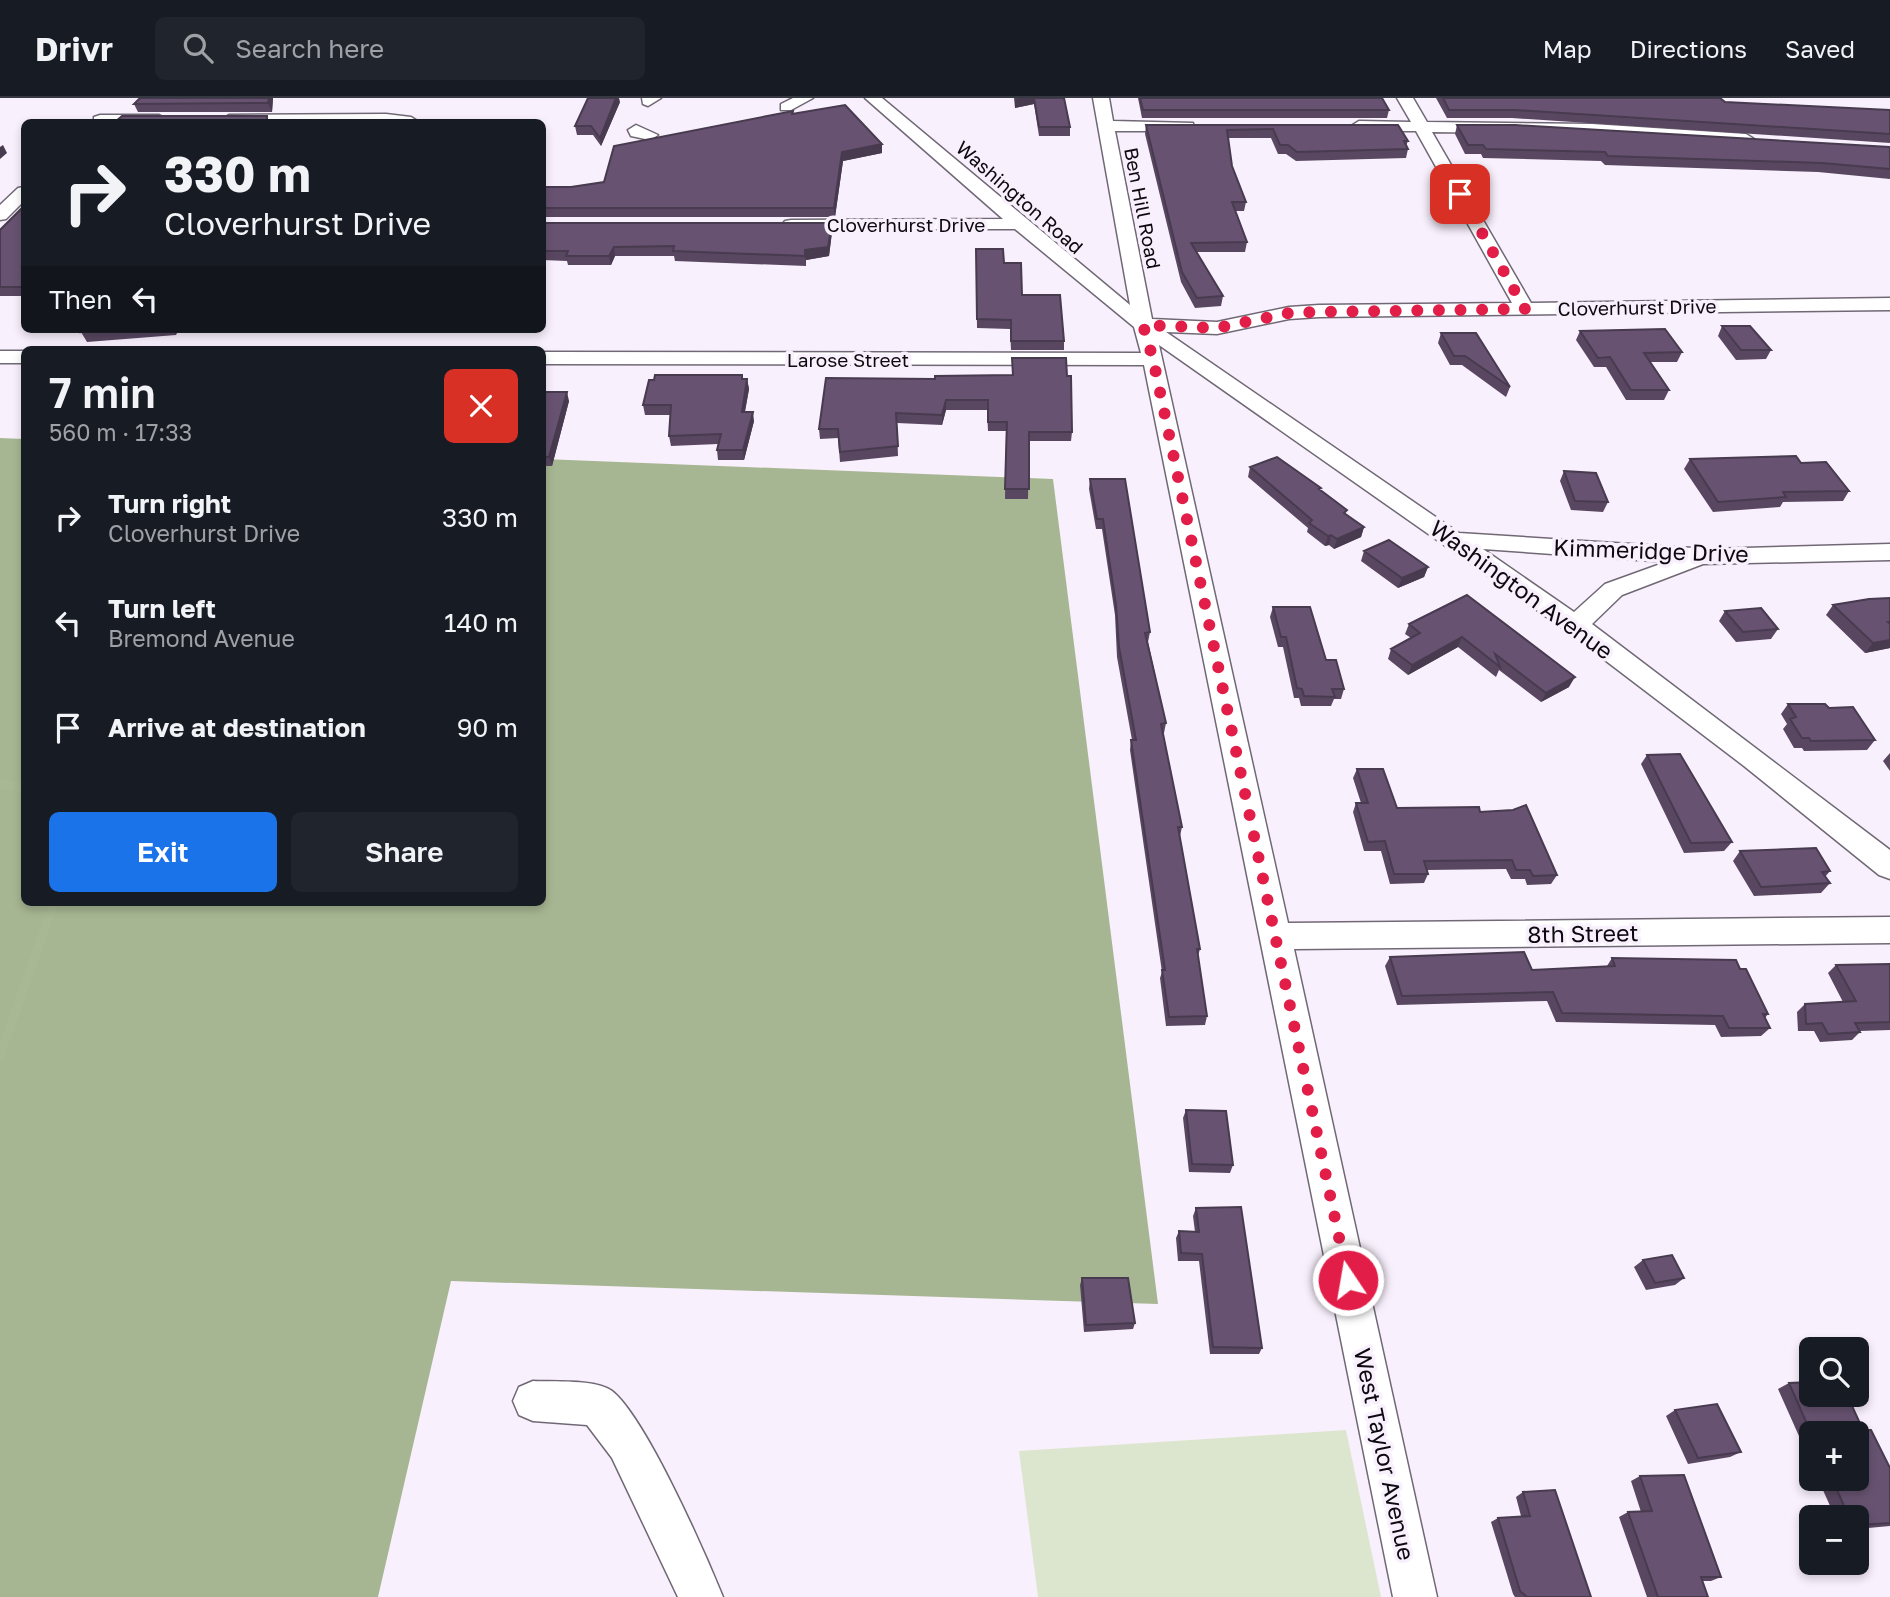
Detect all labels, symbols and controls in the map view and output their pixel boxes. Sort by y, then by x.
search box [155,17,645,80]
text: Drivr [35,29,113,68]
icon: search [179,29,217,67]
text: Search here [235,33,384,64]
text: Map [1543,34,1592,63]
text: Directions [1630,34,1747,63]
text: Saved [1785,34,1855,63]
street label: Washington Road [952,136,1088,258]
text: 330 m [164,144,311,203]
street label: Ben Hill Road [1120,145,1166,271]
icon: right [49,147,140,238]
pin [1430,164,1490,224]
icon: arrive [1441,175,1479,213]
text: Cloverhurst Drive [164,204,431,242]
street label: Cloverhurst Drive [827,213,985,236]
icon: left [126,280,164,318]
text: Then [49,284,112,315]
street label: Cloverhurst Drive [1557,294,1717,320]
street label: Larose Street [787,348,909,371]
text: 7 min [49,367,156,417]
button: close [444,369,518,443]
text: 560 m · 17:33 [49,418,192,446]
text: Turn right [108,488,231,519]
icon: right [49,499,87,537]
text: 330 m [442,502,518,533]
street label: Washington Avenue [1425,513,1619,665]
text: Cloverhurst Drive [108,519,300,547]
street label: Kimmeridge Drive [1553,533,1749,567]
text: Turn left [108,593,216,624]
icon: left [49,604,87,642]
text: 140 m [444,607,518,638]
text: Bremond Avenue [108,624,295,652]
icon: arrive [49,709,87,747]
text: Arrive at destination [108,712,366,743]
text: 90 m [457,712,518,743]
button: Exit [49,812,277,892]
button: Share [291,812,518,892]
street label: 8th Street [1527,918,1639,948]
position arrow [1311,1243,1385,1317]
map controls [1799,1337,1869,1575]
button: search [1799,1337,1869,1407]
street label: West Taylor Avenue [1349,1345,1421,1563]
button: + [1799,1421,1869,1491]
button: − [1799,1505,1869,1575]

